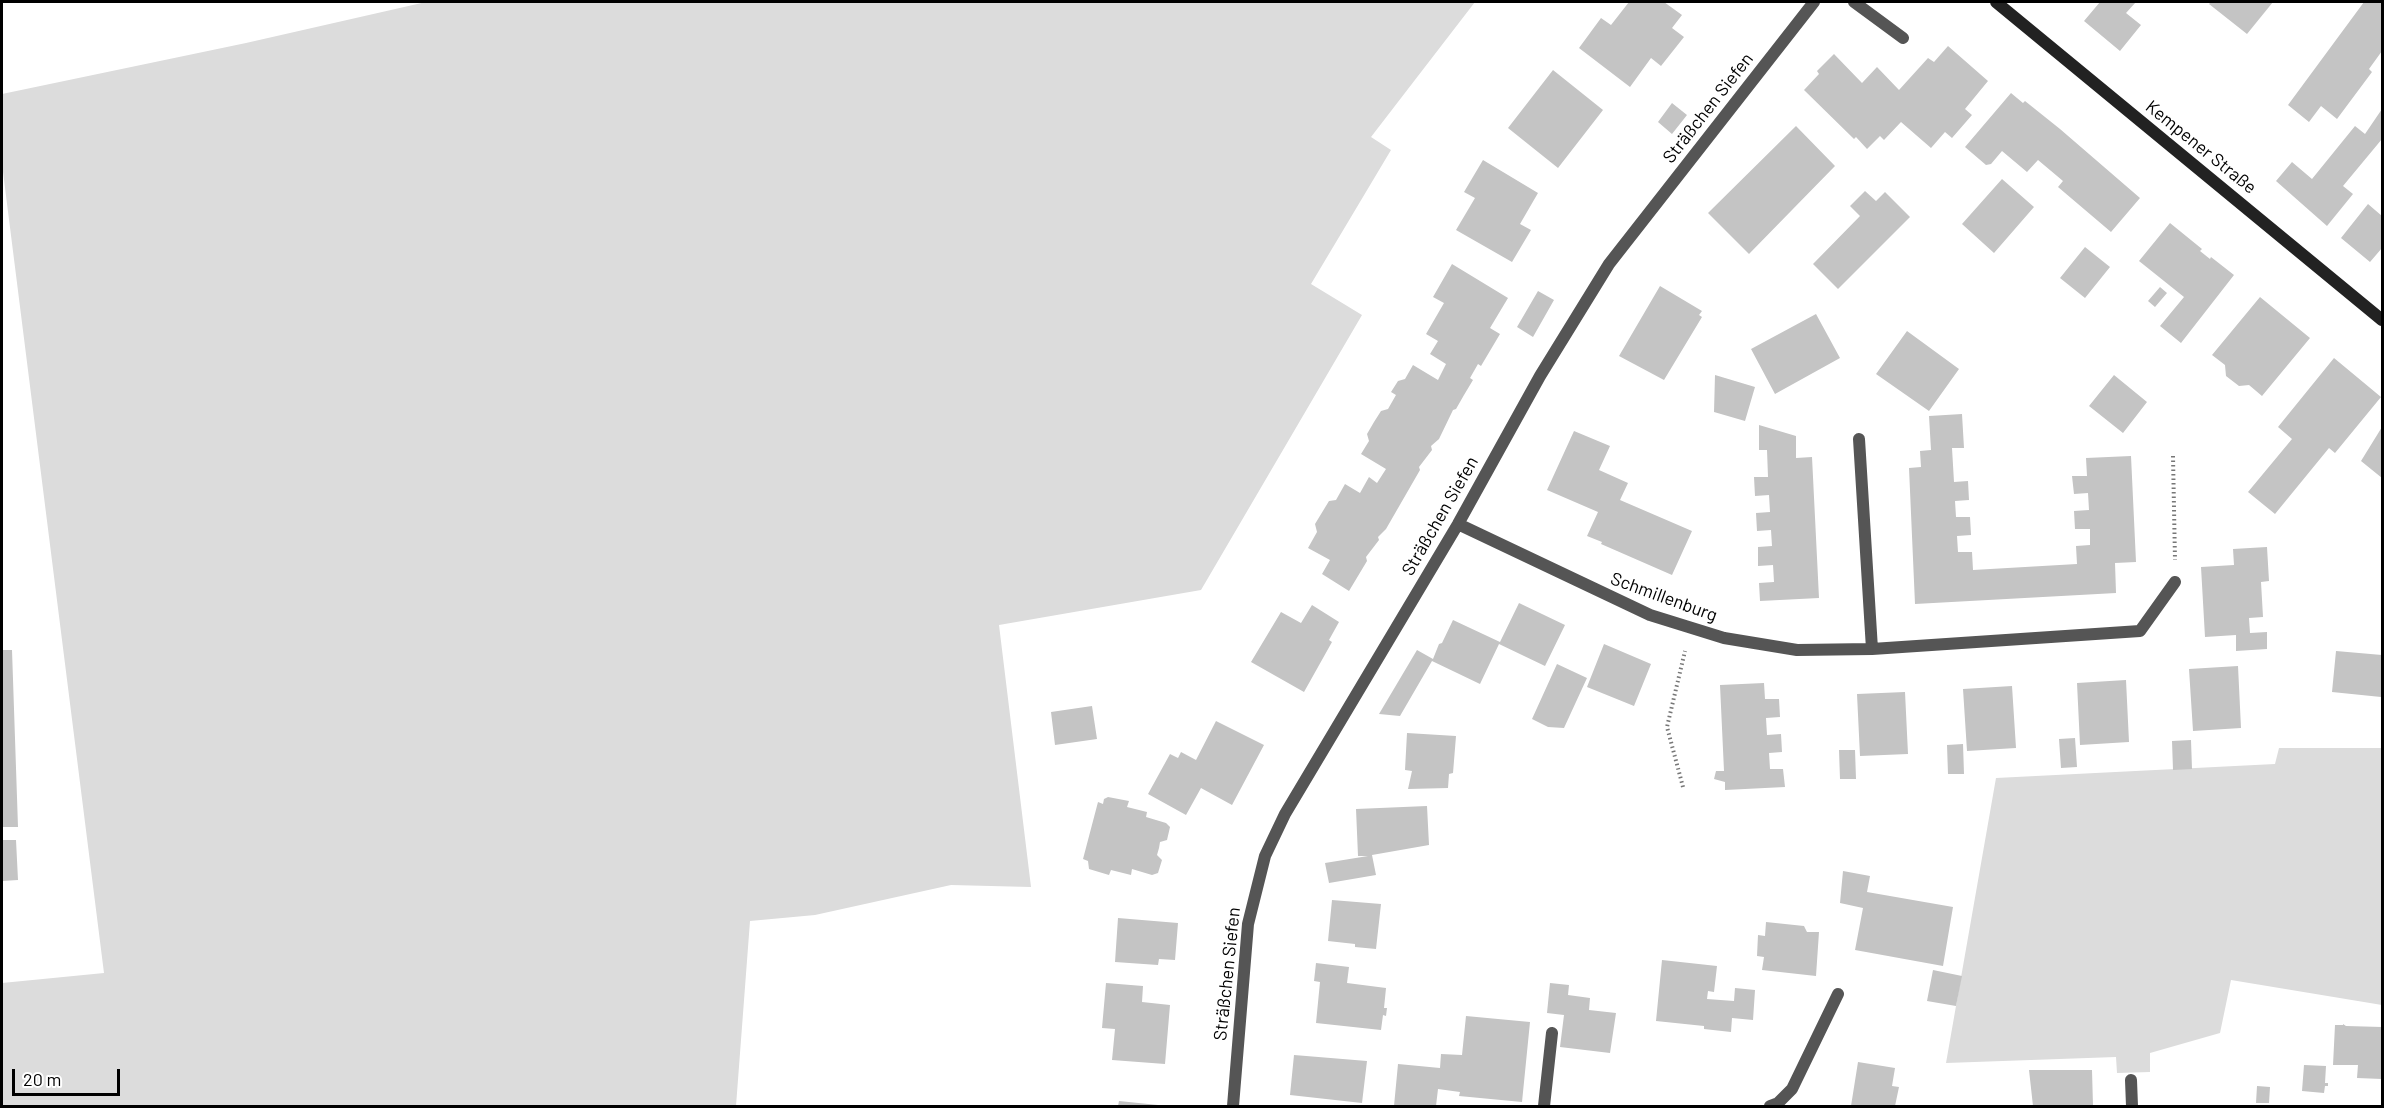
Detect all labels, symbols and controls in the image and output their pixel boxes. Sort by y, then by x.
street label: Sträßchen Siefen [1658,49,1758,167]
street label: Kempener Straße [2141,96,2261,198]
street label: Sträßchen Siefen [1397,453,1483,579]
street label: Schmillenburg [1608,568,1720,626]
street label: Sträßchen Siefen [1209,906,1245,1042]
scale bar [15,1057,123,1095]
text: 20 m [23,1068,61,1090]

